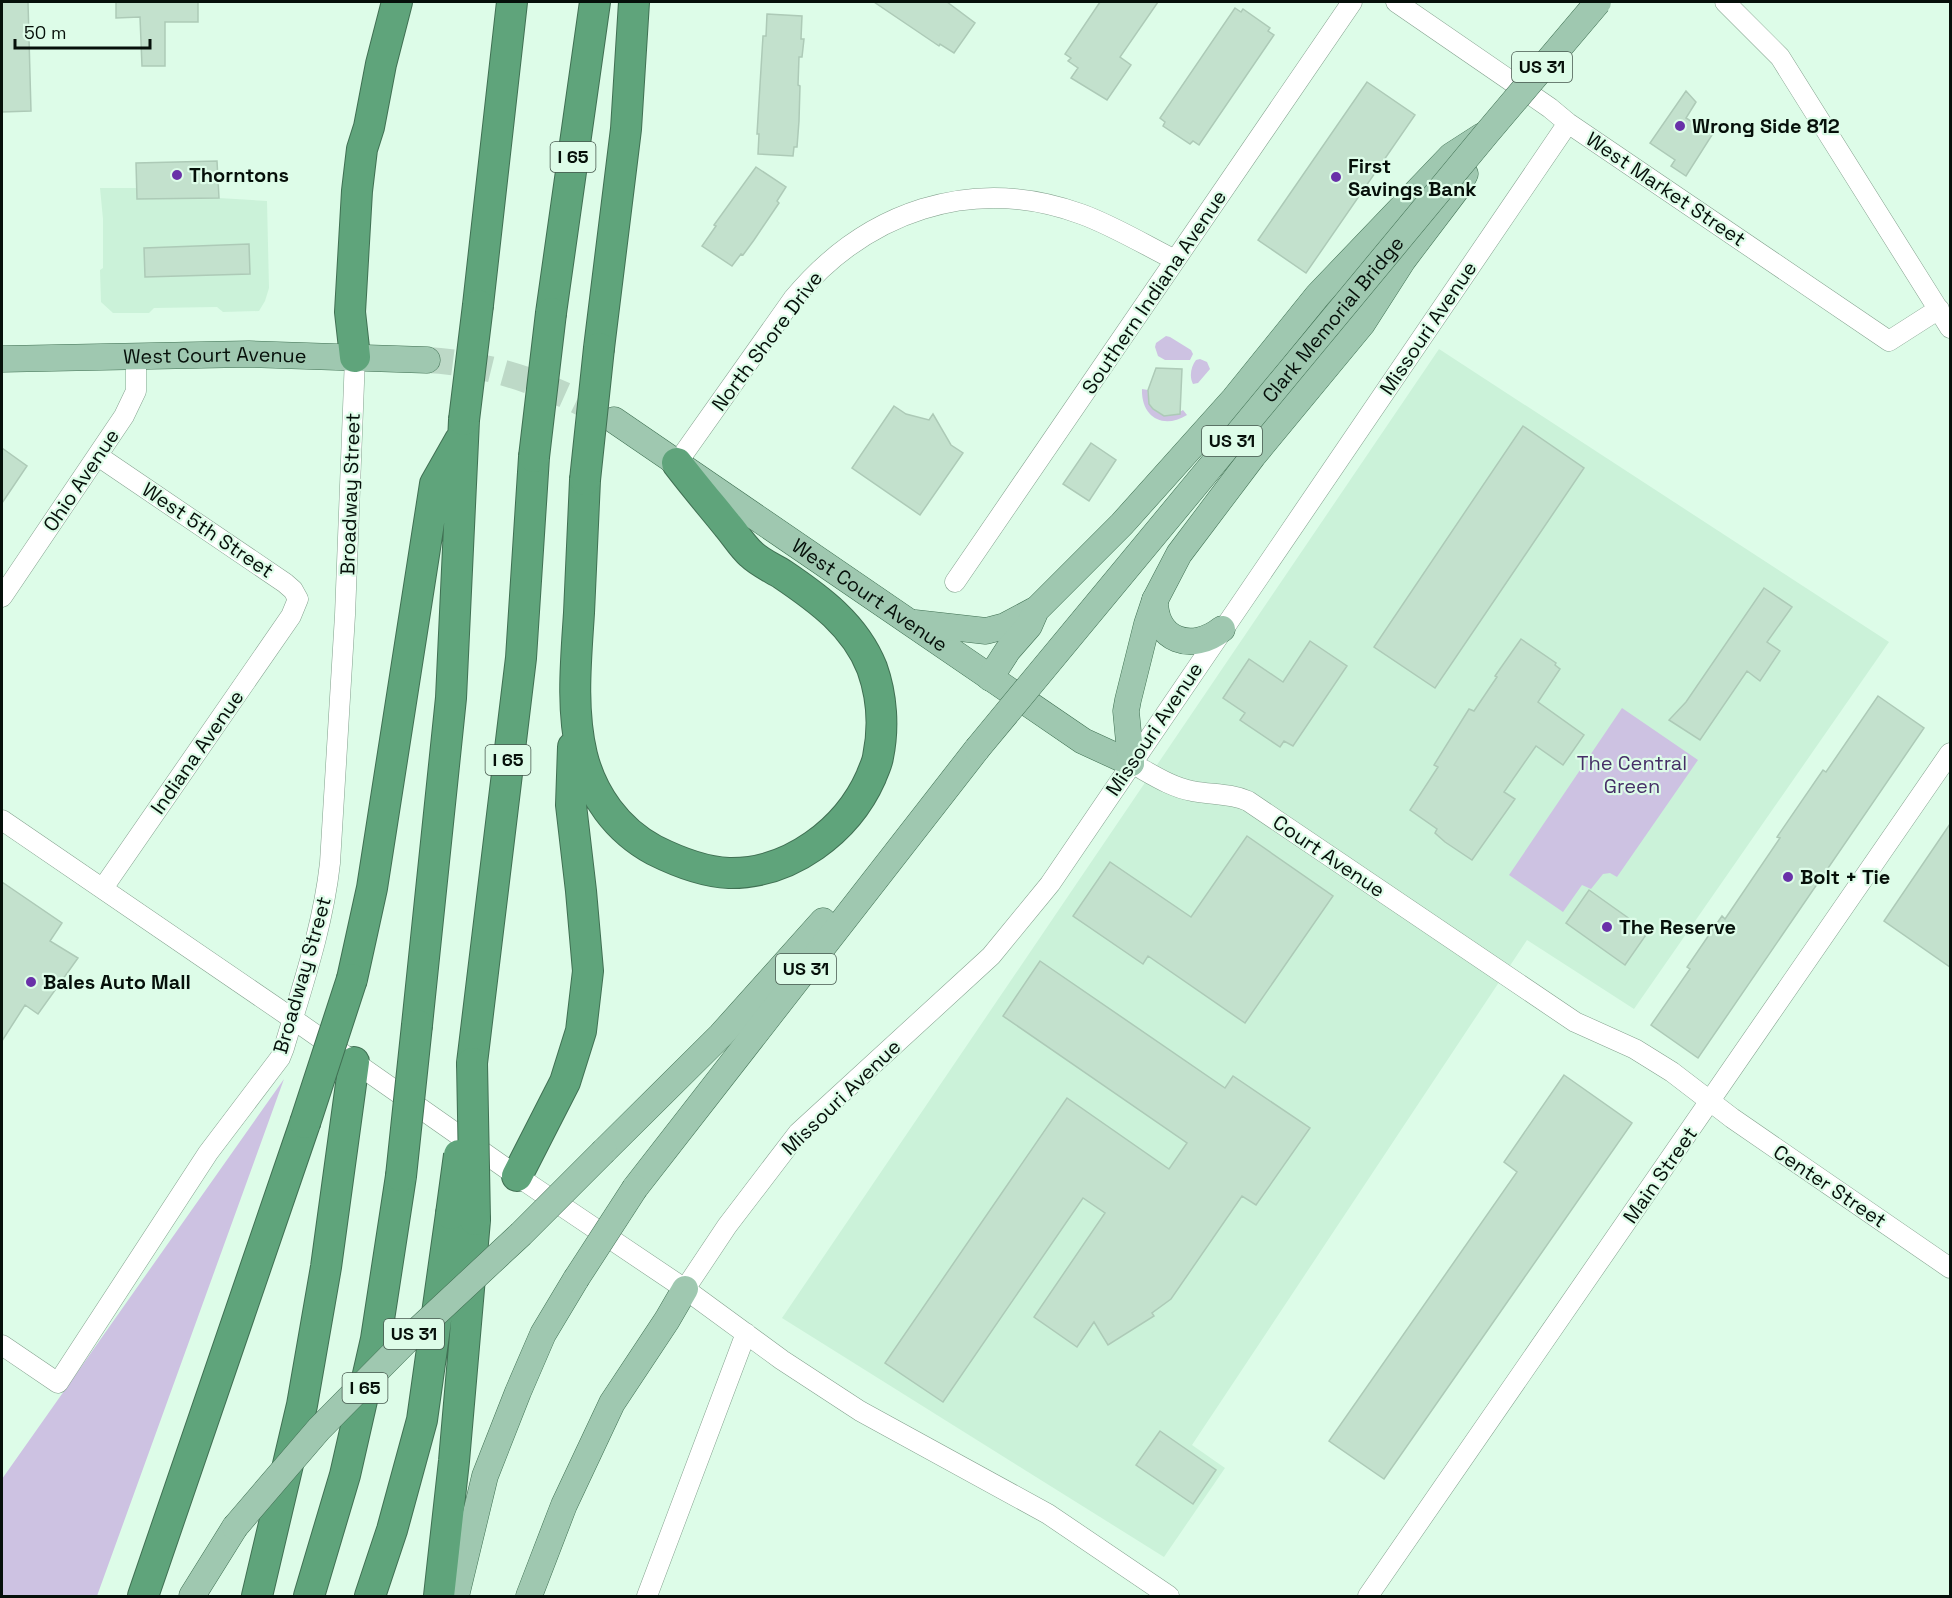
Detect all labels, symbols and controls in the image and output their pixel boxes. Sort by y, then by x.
scale bar [15,12,150,50]
text: 50 m [24,21,66,44]
road number: US 31 [1512,52,1572,82]
place label: Wrong Side 812 [1692,113,1840,139]
marker: Wrong Side 812 [1673,119,1687,133]
street label: West Market Street [1581,126,1751,252]
road number: I 65 [550,142,596,172]
place label: First Savings Bank [1348,153,1476,202]
place label: Thorntons [189,162,289,188]
marker: Thorntons [170,168,184,182]
marker: First Savings Bank [1329,170,1343,184]
street label: Southern Indiana Avenue [1076,185,1232,399]
street label: Clark Memorial Bridge [1256,231,1409,408]
street label: Missouri Avenue [1374,256,1482,400]
street label: North Shore Drive [706,266,828,416]
street label: West Court Avenue [123,341,307,370]
street label: Broadway Street [334,412,366,576]
street label: Ohio Avenue [37,424,125,536]
road number: US 31 [1202,426,1262,456]
street label: West 5th Street [137,476,279,584]
street label: West Court Avenue [787,533,953,658]
street label: Missouri Avenue [1100,657,1208,801]
street label: Indiana Avenue [145,685,249,819]
road number: I 65 [486,745,530,775]
park label: The Central Green [1577,750,1687,799]
street label: Court Avenue [1268,809,1390,903]
place label: Bolt + Tie [1800,864,1890,890]
marker: Bolt + Tie [1781,870,1795,884]
street label: Broadway Street [267,893,337,1057]
place label: The Reserve [1619,914,1736,940]
marker: The Reserve [1600,920,1614,934]
road number: US 31 [776,954,836,984]
place label: Bales Auto Mall [43,969,191,995]
marker: Bales Auto Mall [24,975,38,989]
street label: Missouri Avenue [776,1034,906,1160]
street label: Main Street [1617,1122,1703,1228]
street label: Center Street [1768,1139,1892,1233]
road number: US 31 [384,1319,444,1349]
road number: I 65 [342,1373,388,1403]

